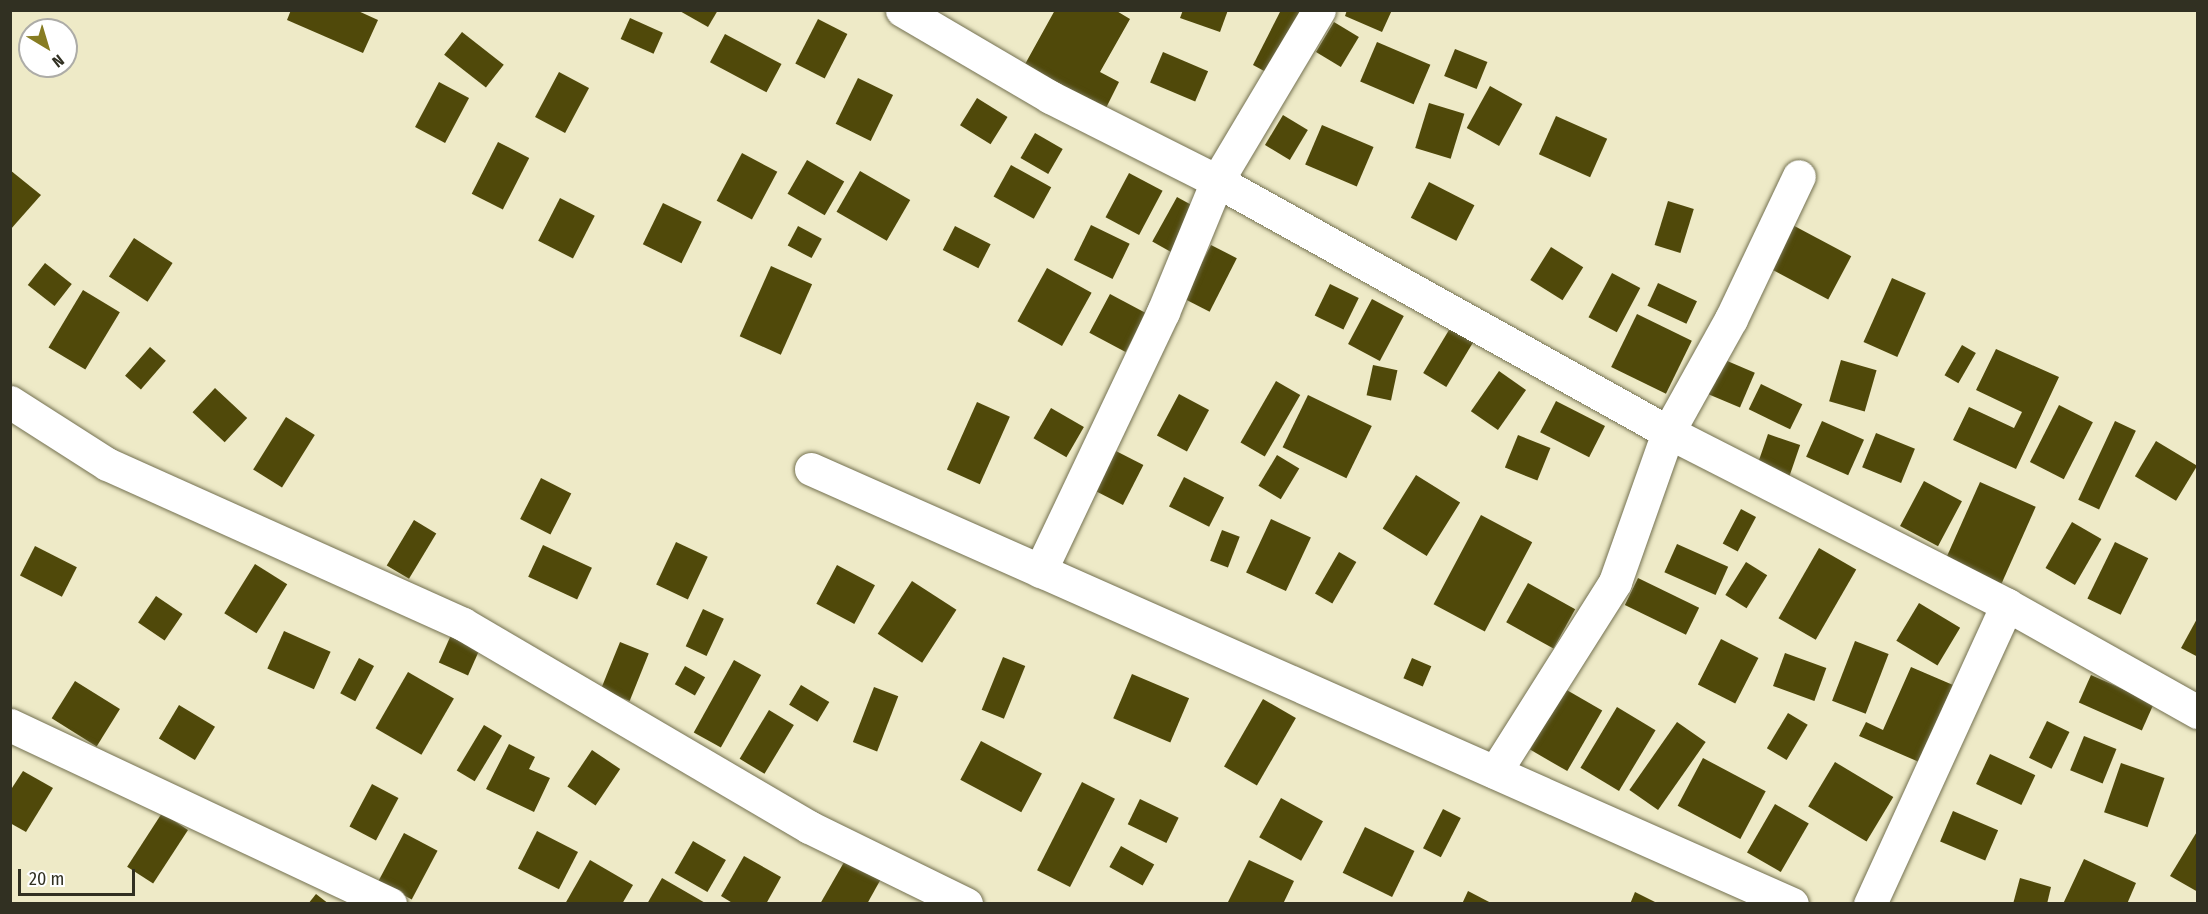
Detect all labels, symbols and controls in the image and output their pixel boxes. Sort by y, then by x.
north arrow [18,18,78,78]
text: N [49,51,68,71]
scale bar [21,857,138,895]
text: 20 m [29,868,64,890]

